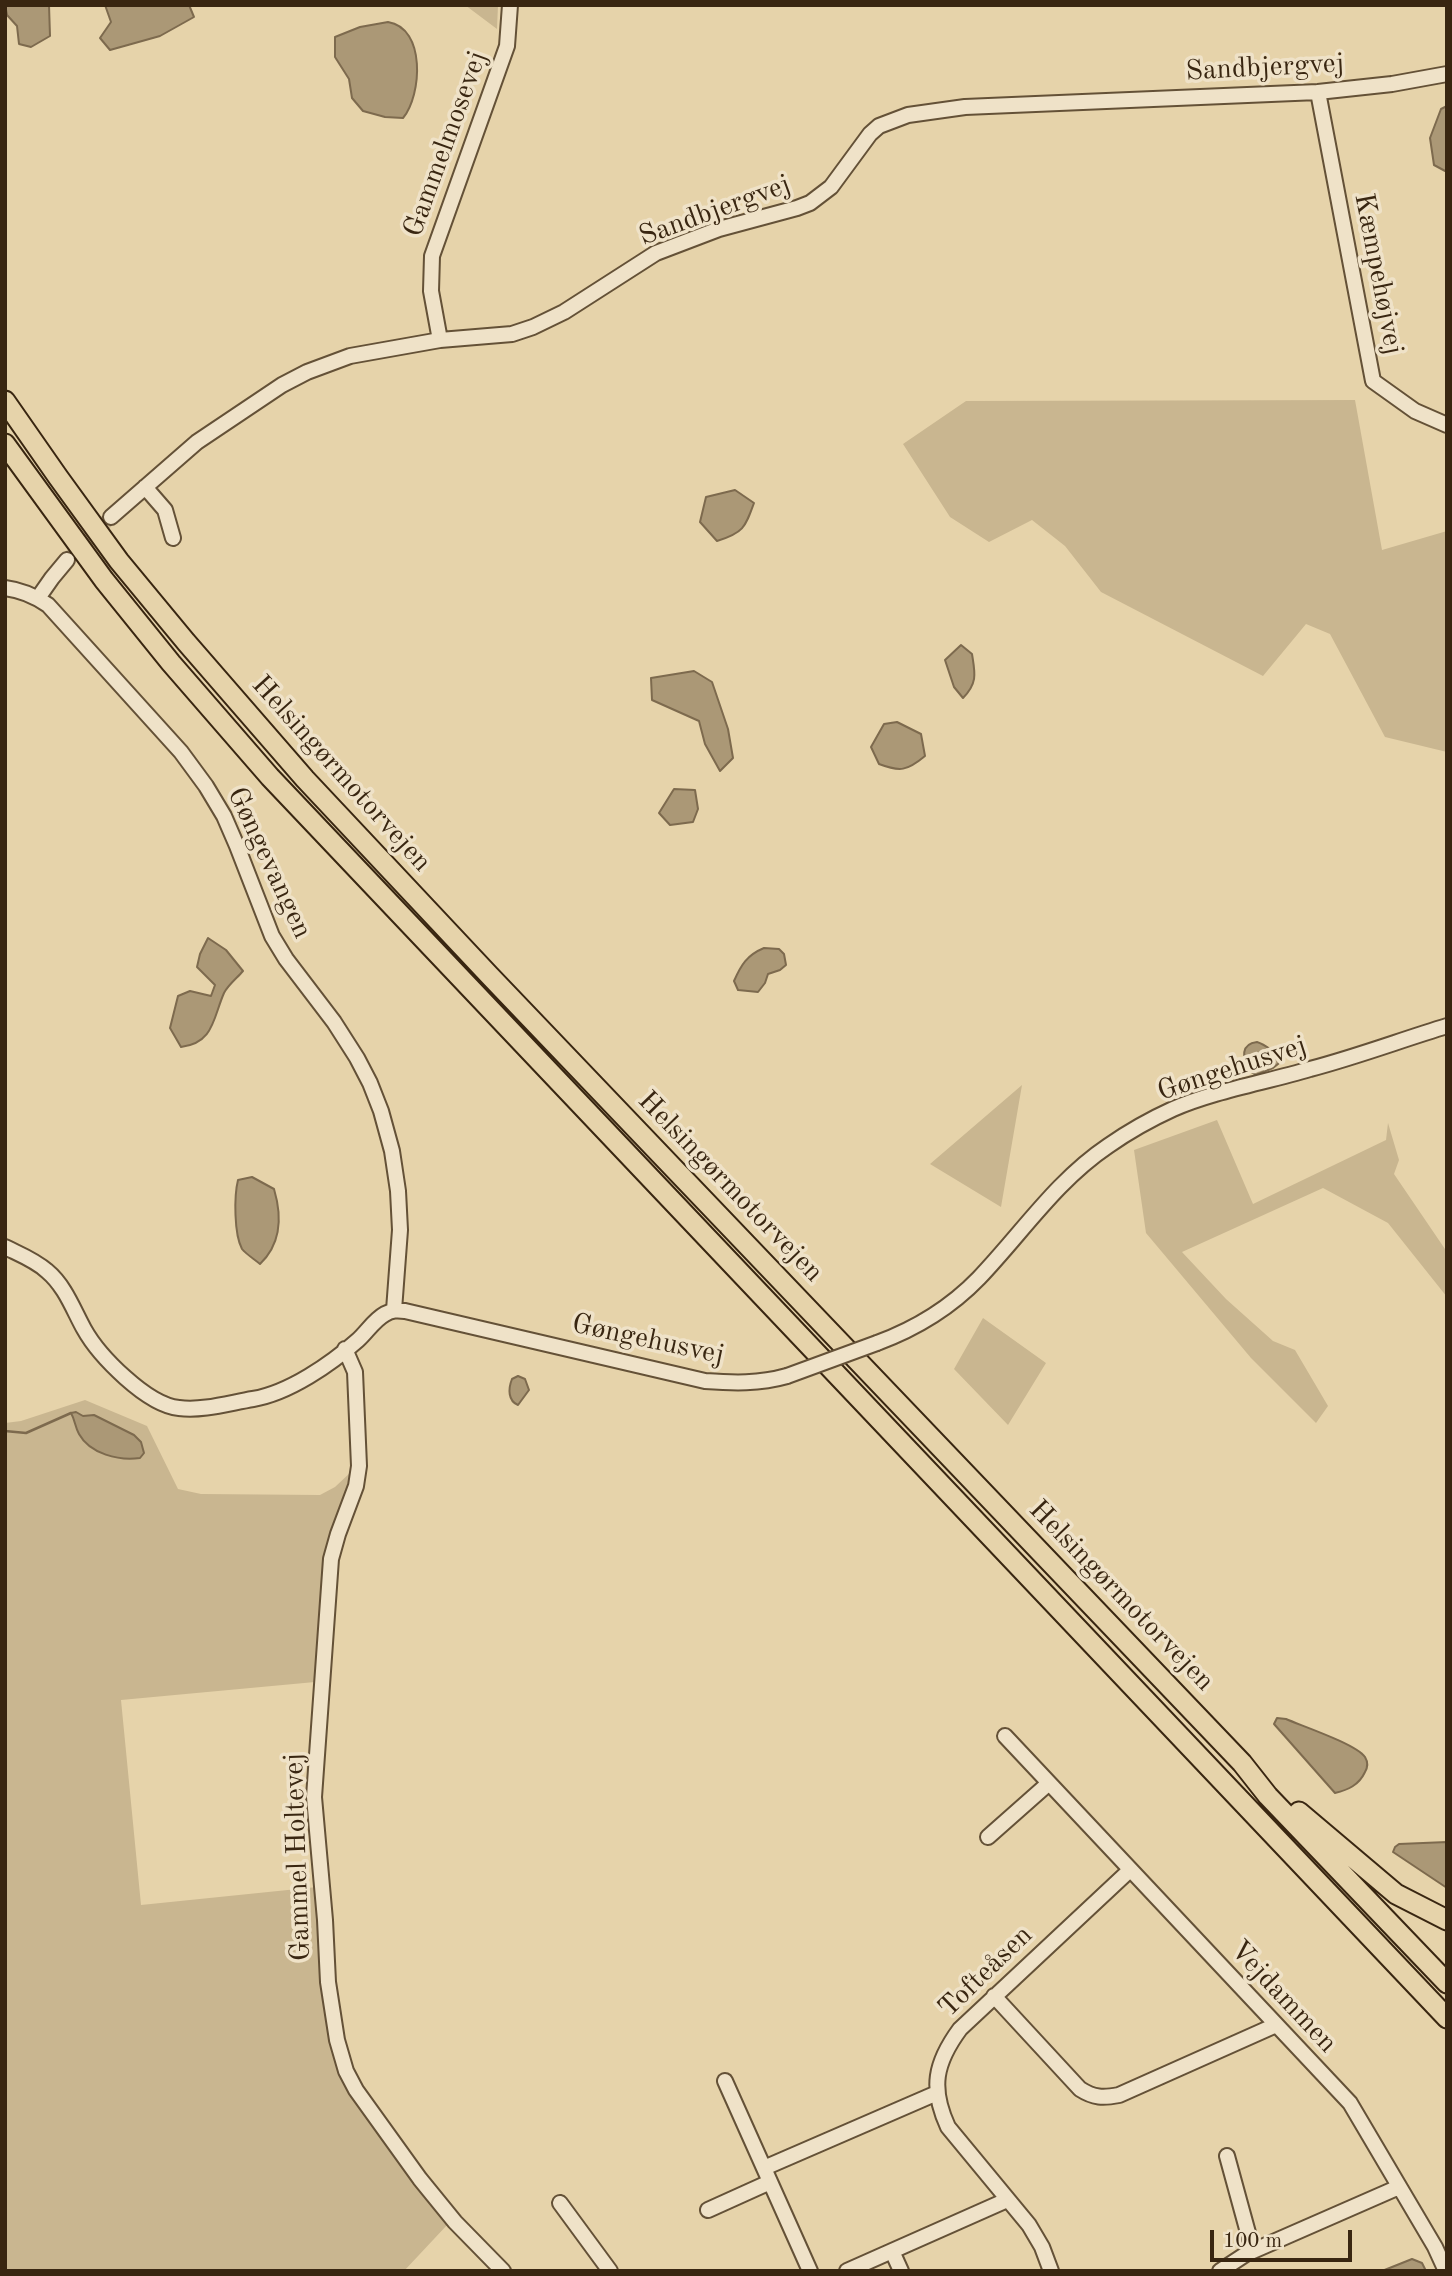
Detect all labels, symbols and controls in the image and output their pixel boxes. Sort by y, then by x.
street label: Gammelmosevej [397,46,495,242]
street label: Sandbjergvej [1185,47,1345,89]
street label: Sandbjergvej [635,168,795,254]
street label: Kæmpehøjvej [1346,190,1410,358]
street label: Helsingørmotorvejen [244,669,438,879]
street label: Gøngevangen [219,782,319,944]
street label: Gøngehusvej [1153,1029,1311,1109]
street label: Helsingørmotorvejen [630,1085,830,1289]
street label: Gøngehusvej [569,1307,727,1373]
street label: Helsingørmotorvejen [1021,1494,1221,1698]
street label: Gammel Holtevej [278,1752,318,1962]
street label: Tofteåsen [932,1919,1040,2025]
street label: Vejdammen [1222,1934,1344,2060]
scale bar [1214,2216,1356,2260]
text: 100 m [1223,2231,1282,2252]

